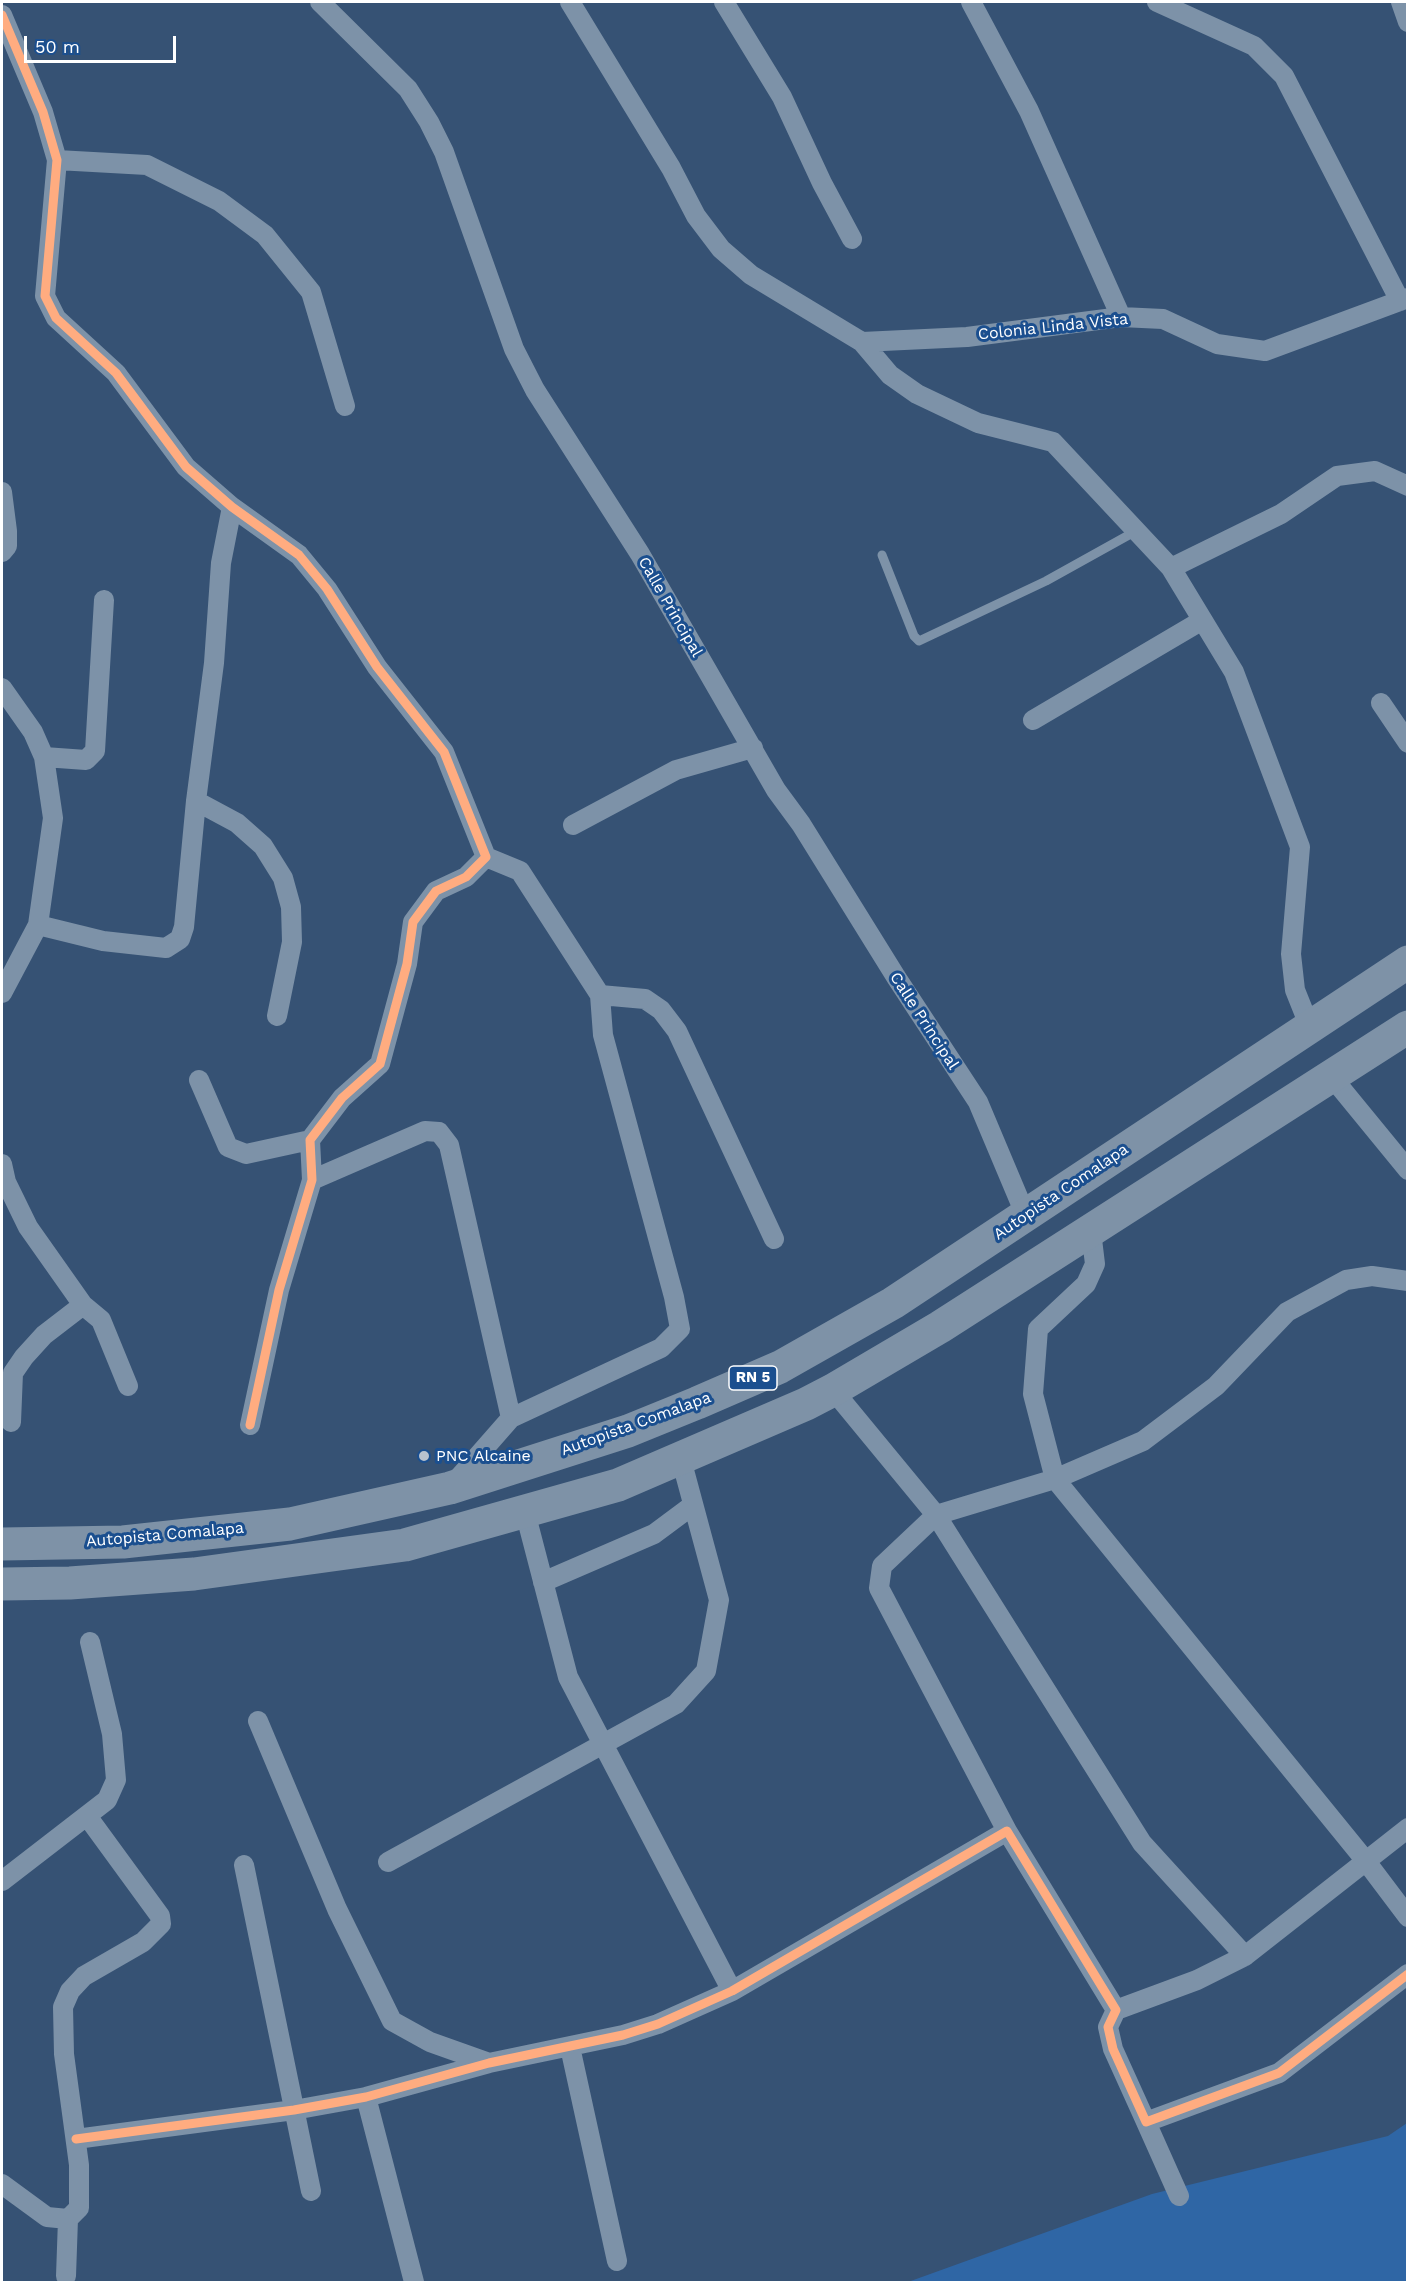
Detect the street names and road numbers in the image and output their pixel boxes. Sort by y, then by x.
street label: Colonia Linda Vista [977,310,1129,344]
street label: Calle Principal [634,554,706,660]
street label: Calle Principal [885,969,963,1073]
street label: Autopista Comalapa [990,1140,1132,1244]
road number: RN 5 [729,1366,777,1390]
street label: Autopista Comalapa [558,1388,714,1460]
street label: Autopista Comalapa [85,1519,245,1551]

